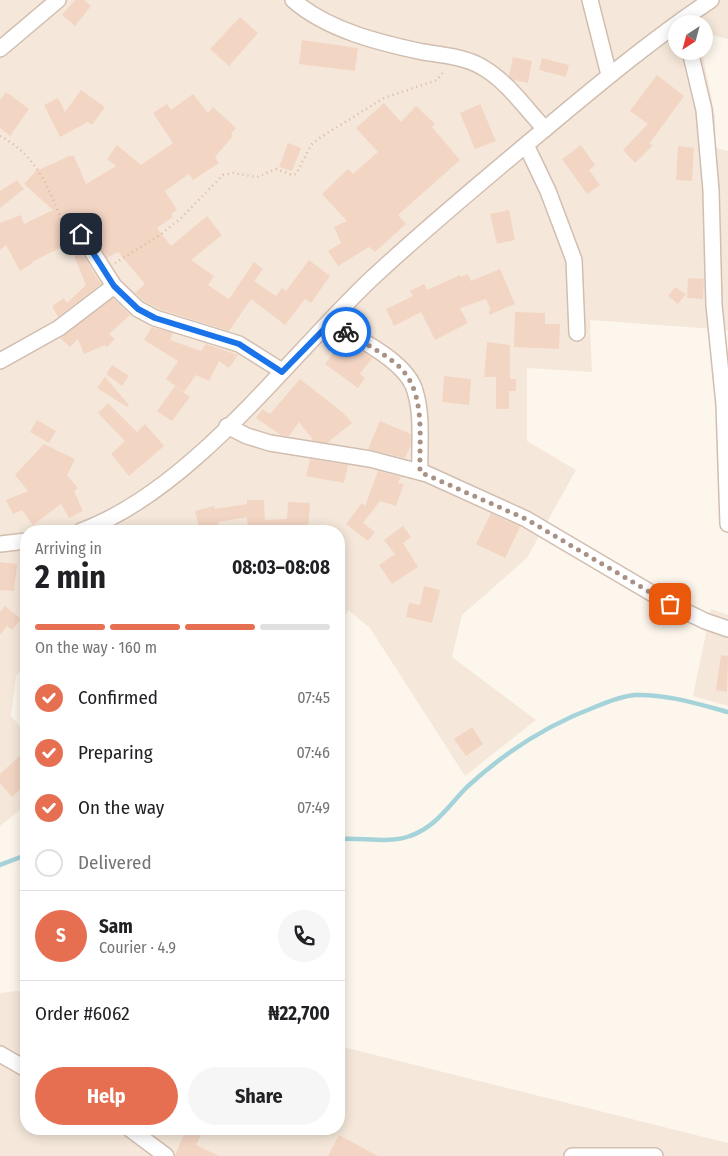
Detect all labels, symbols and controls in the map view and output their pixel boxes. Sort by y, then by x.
north arrow [668,15,712,60]
map controls [668,15,713,60]
pin [60,213,102,255]
icon: home [67,220,95,248]
courier [321,307,371,357]
icon: bike [332,318,360,346]
text: Arriving in [35,539,102,558]
text: 08:03–08:08 [232,556,330,579]
text: 2 min [35,558,106,596]
pin [649,583,691,625]
icon: bag [656,590,684,618]
text: On the way · 160 m [35,638,157,657]
icon: check [35,684,63,712]
text: Confirmed [78,686,158,709]
text: 07:45 [297,688,330,707]
icon: check [35,739,63,767]
text: Preparing [78,741,153,764]
text: 07:46 [296,743,330,762]
icon: check [35,794,63,822]
text: On the way [78,796,164,819]
text: 07:49 [297,798,330,817]
text: Delivered [78,851,152,874]
button: phone [278,910,330,962]
text: Sam [99,915,133,938]
text: S [56,924,66,947]
text: Courier · 4.9 [99,938,176,957]
text: Order #6062 [35,1002,130,1025]
text: ₦22,700 [268,1002,330,1025]
button: Help [35,1067,178,1125]
button: Share [188,1067,330,1125]

